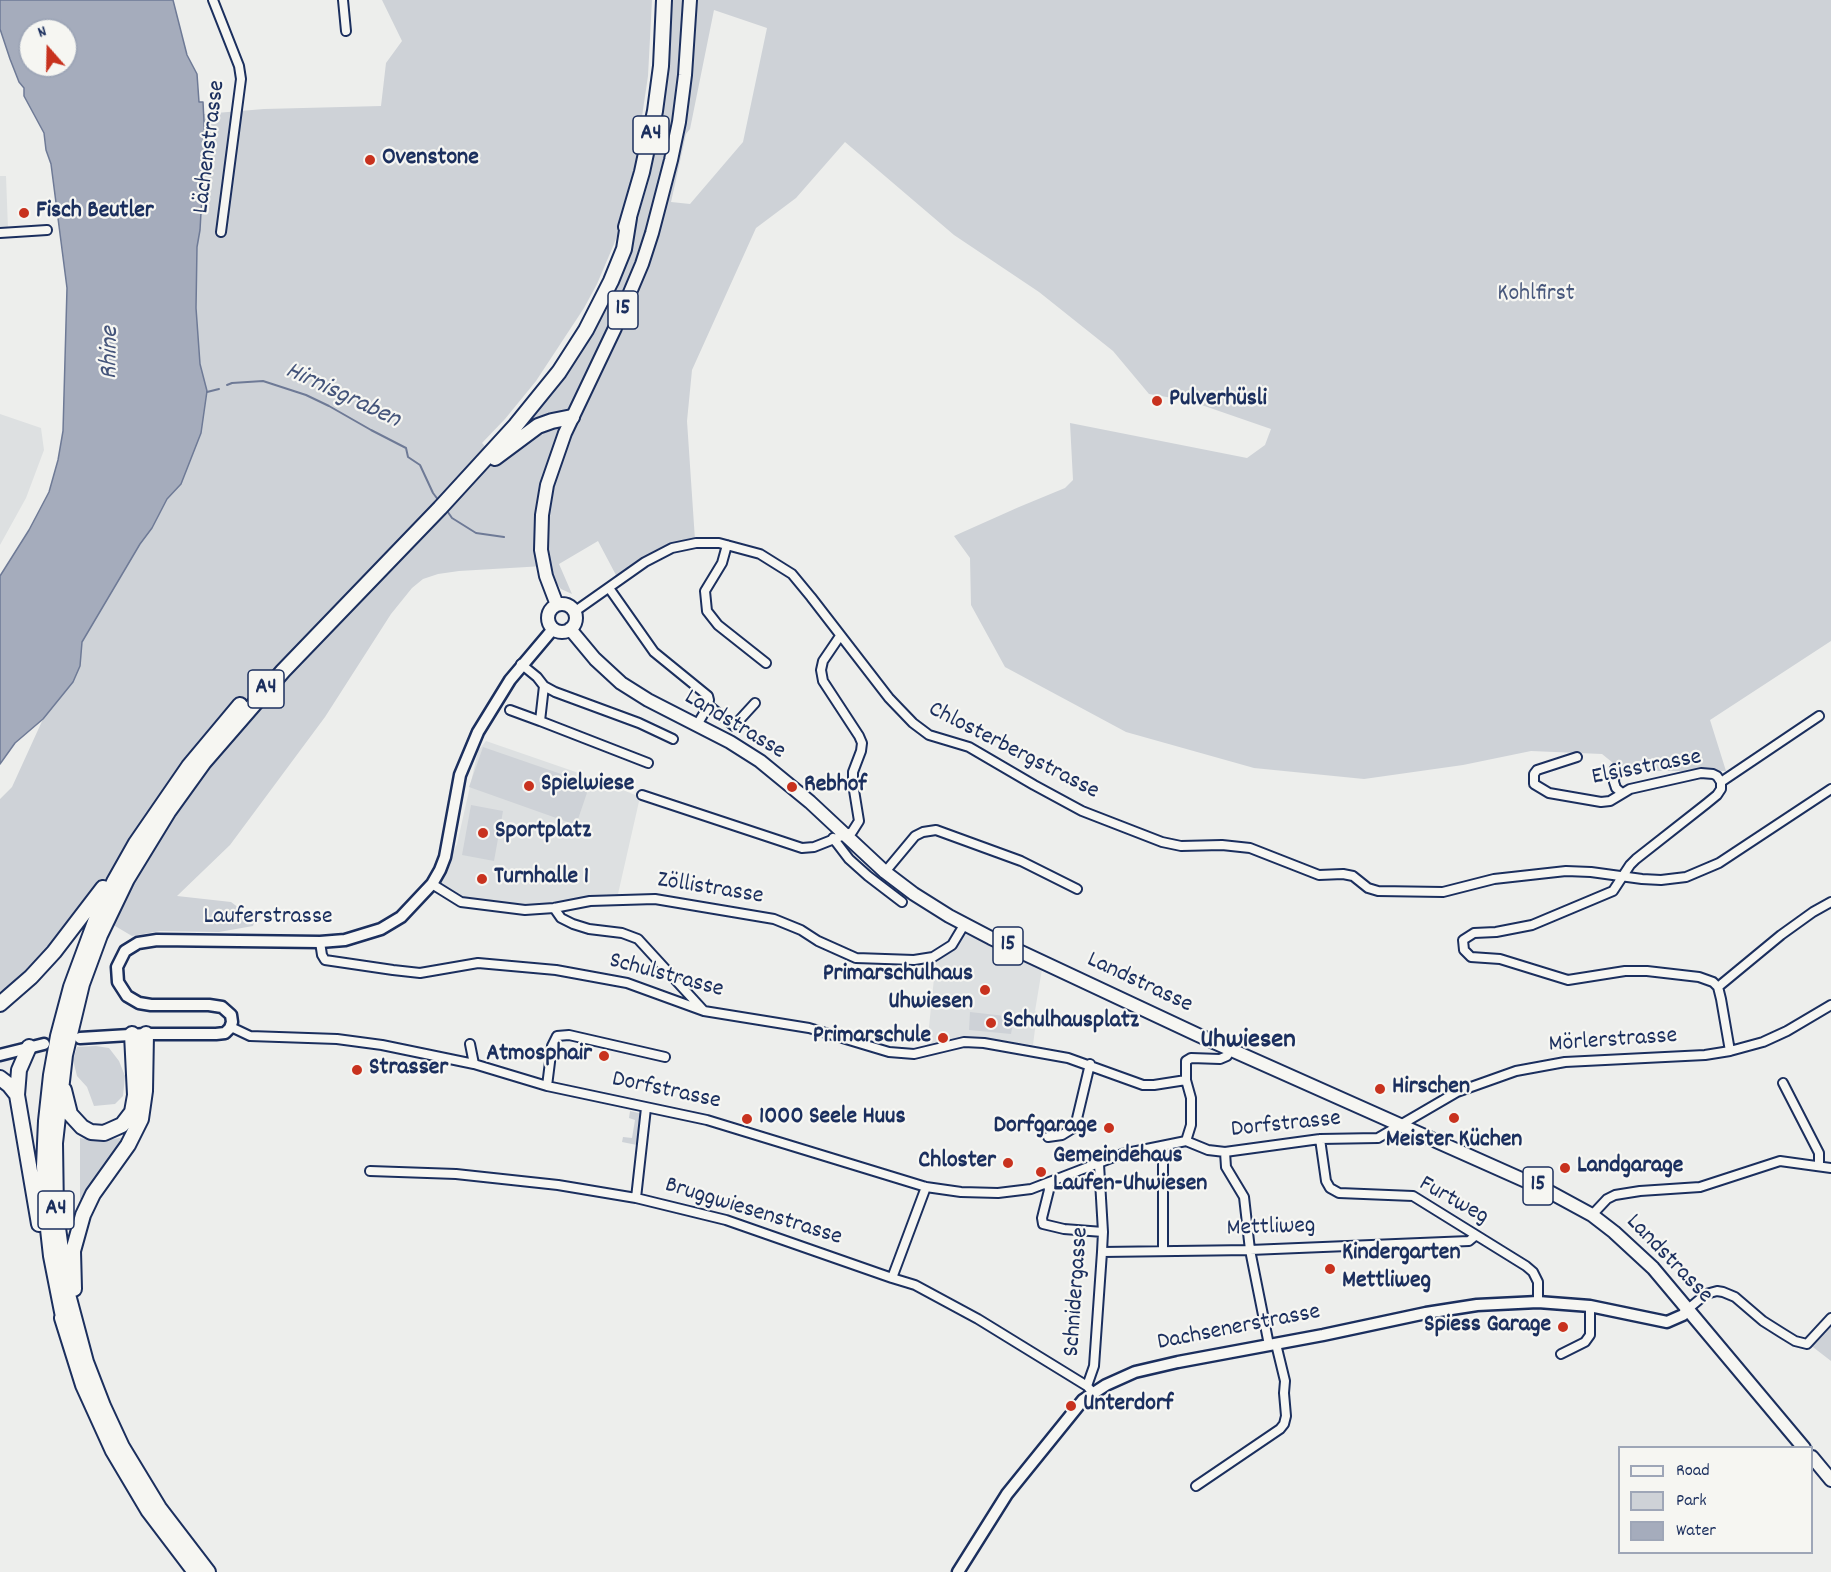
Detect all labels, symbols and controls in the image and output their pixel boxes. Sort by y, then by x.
north arrow [18,18,78,78]
text: N [35,20,50,45]
street label: Lächenstrasse [189,79,233,215]
road number: A4 [633,116,669,154]
place label: Ovenstone [382,146,479,174]
marker: Ovenstone [363,153,377,167]
place label: Fisch Beutler [36,199,154,227]
marker: Fisch Beutler [17,206,31,220]
park label: Kohlfirst [1497,282,1575,310]
road number: 15 [608,291,638,329]
water label: Rhine [96,326,128,380]
water label: Hirnisgraben [280,357,404,437]
place label: Pulverhüsli [1169,387,1267,415]
marker: Pulverhüsli [1150,394,1164,408]
road number: A4 [248,670,284,708]
street label: Landstrasse [678,684,790,768]
street label: Chlosterbergstrasse [923,697,1103,807]
street label: Elsisstrasse [1590,744,1704,794]
place label: Spielwiese [541,772,634,800]
place label: Rebhof [804,773,867,801]
marker: Spielwiese [522,779,536,793]
marker: Rebhof [785,780,799,794]
place label: Sportplatz [495,819,591,847]
marker: Sportplatz [476,826,490,840]
place label: Turnhalle 1 [494,865,589,893]
street label: Zöllistrasse [655,867,765,913]
marker: Turnhalle 1 [475,872,489,886]
street label: Lauferstrasse [203,905,333,933]
road number: 15 [993,927,1023,965]
street label: Landstrasse [1082,947,1196,1021]
street label: Schulstrasse [606,948,726,1006]
place label: Primarschulhaus Uhwiesen [823,962,973,1018]
marker: Primarschulhaus Uhwiesen [978,983,992,997]
place label: Schulhausplatz [1003,1009,1139,1037]
marker: Schulhausplatz [984,1016,998,1030]
street label: Mörlerstrasse [1548,1023,1678,1061]
place label: Primarschule [813,1024,931,1052]
district label: Uhwiesen [1200,1026,1296,1058]
marker: Primarschule [936,1031,950,1045]
place label: Atmosphair [486,1042,592,1070]
marker: Atmosphair [597,1049,611,1063]
place label: Strasser [369,1056,448,1084]
marker: Strasser [350,1063,364,1077]
street label: Dorfstrasse [609,1066,723,1118]
place label: Hirschen [1392,1075,1470,1103]
marker: Hirschen [1373,1082,1387,1096]
place label: 1000 Seele Huus [759,1105,906,1133]
street label: Dorfstrasse [1230,1106,1342,1146]
marker: Meister Küchen [1447,1111,1461,1125]
marker: 1000 Seele Huus [740,1112,754,1126]
place label: Dorfgarage [994,1114,1097,1142]
marker: Dorfgarage [1102,1121,1116,1135]
place label: Meister Küchen [1386,1128,1522,1156]
place label: Gemeindehaus Laufen-Uhwiesen [1053,1144,1207,1200]
place label: Chloster [918,1149,996,1177]
place label: Landgarage [1577,1154,1683,1182]
marker: Chloster [1001,1156,1015,1170]
marker: Landgarage [1558,1161,1572,1175]
marker: Gemeindehaus Laufen-Uhwiesen [1034,1165,1048,1179]
road number: 15 [1523,1167,1553,1205]
street label: Furtweg [1413,1171,1493,1233]
street label: Bruggwiesenstrasse [661,1172,845,1254]
road number: A4 [38,1191,74,1229]
street label: Landstrasse [1618,1209,1718,1311]
street label: Mettliweg [1226,1213,1316,1245]
street label: Schnidergasse [1059,1226,1097,1358]
place label: Kindergarten Mettliweg [1342,1241,1460,1297]
marker: Kindergarten Mettliweg [1323,1262,1337,1276]
street label: Dachsenerstrasse [1155,1299,1323,1359]
place label: Spiess Garage [1424,1313,1551,1341]
marker: Spiess Garage [1556,1320,1570,1334]
place label: Unterdorf [1083,1392,1173,1420]
marker: Unterdorf [1064,1399,1078,1413]
legend [1618,1446,1813,1554]
text: Road [1676,1459,1710,1484]
text: Park [1676,1489,1707,1514]
text: Water [1676,1519,1716,1544]

